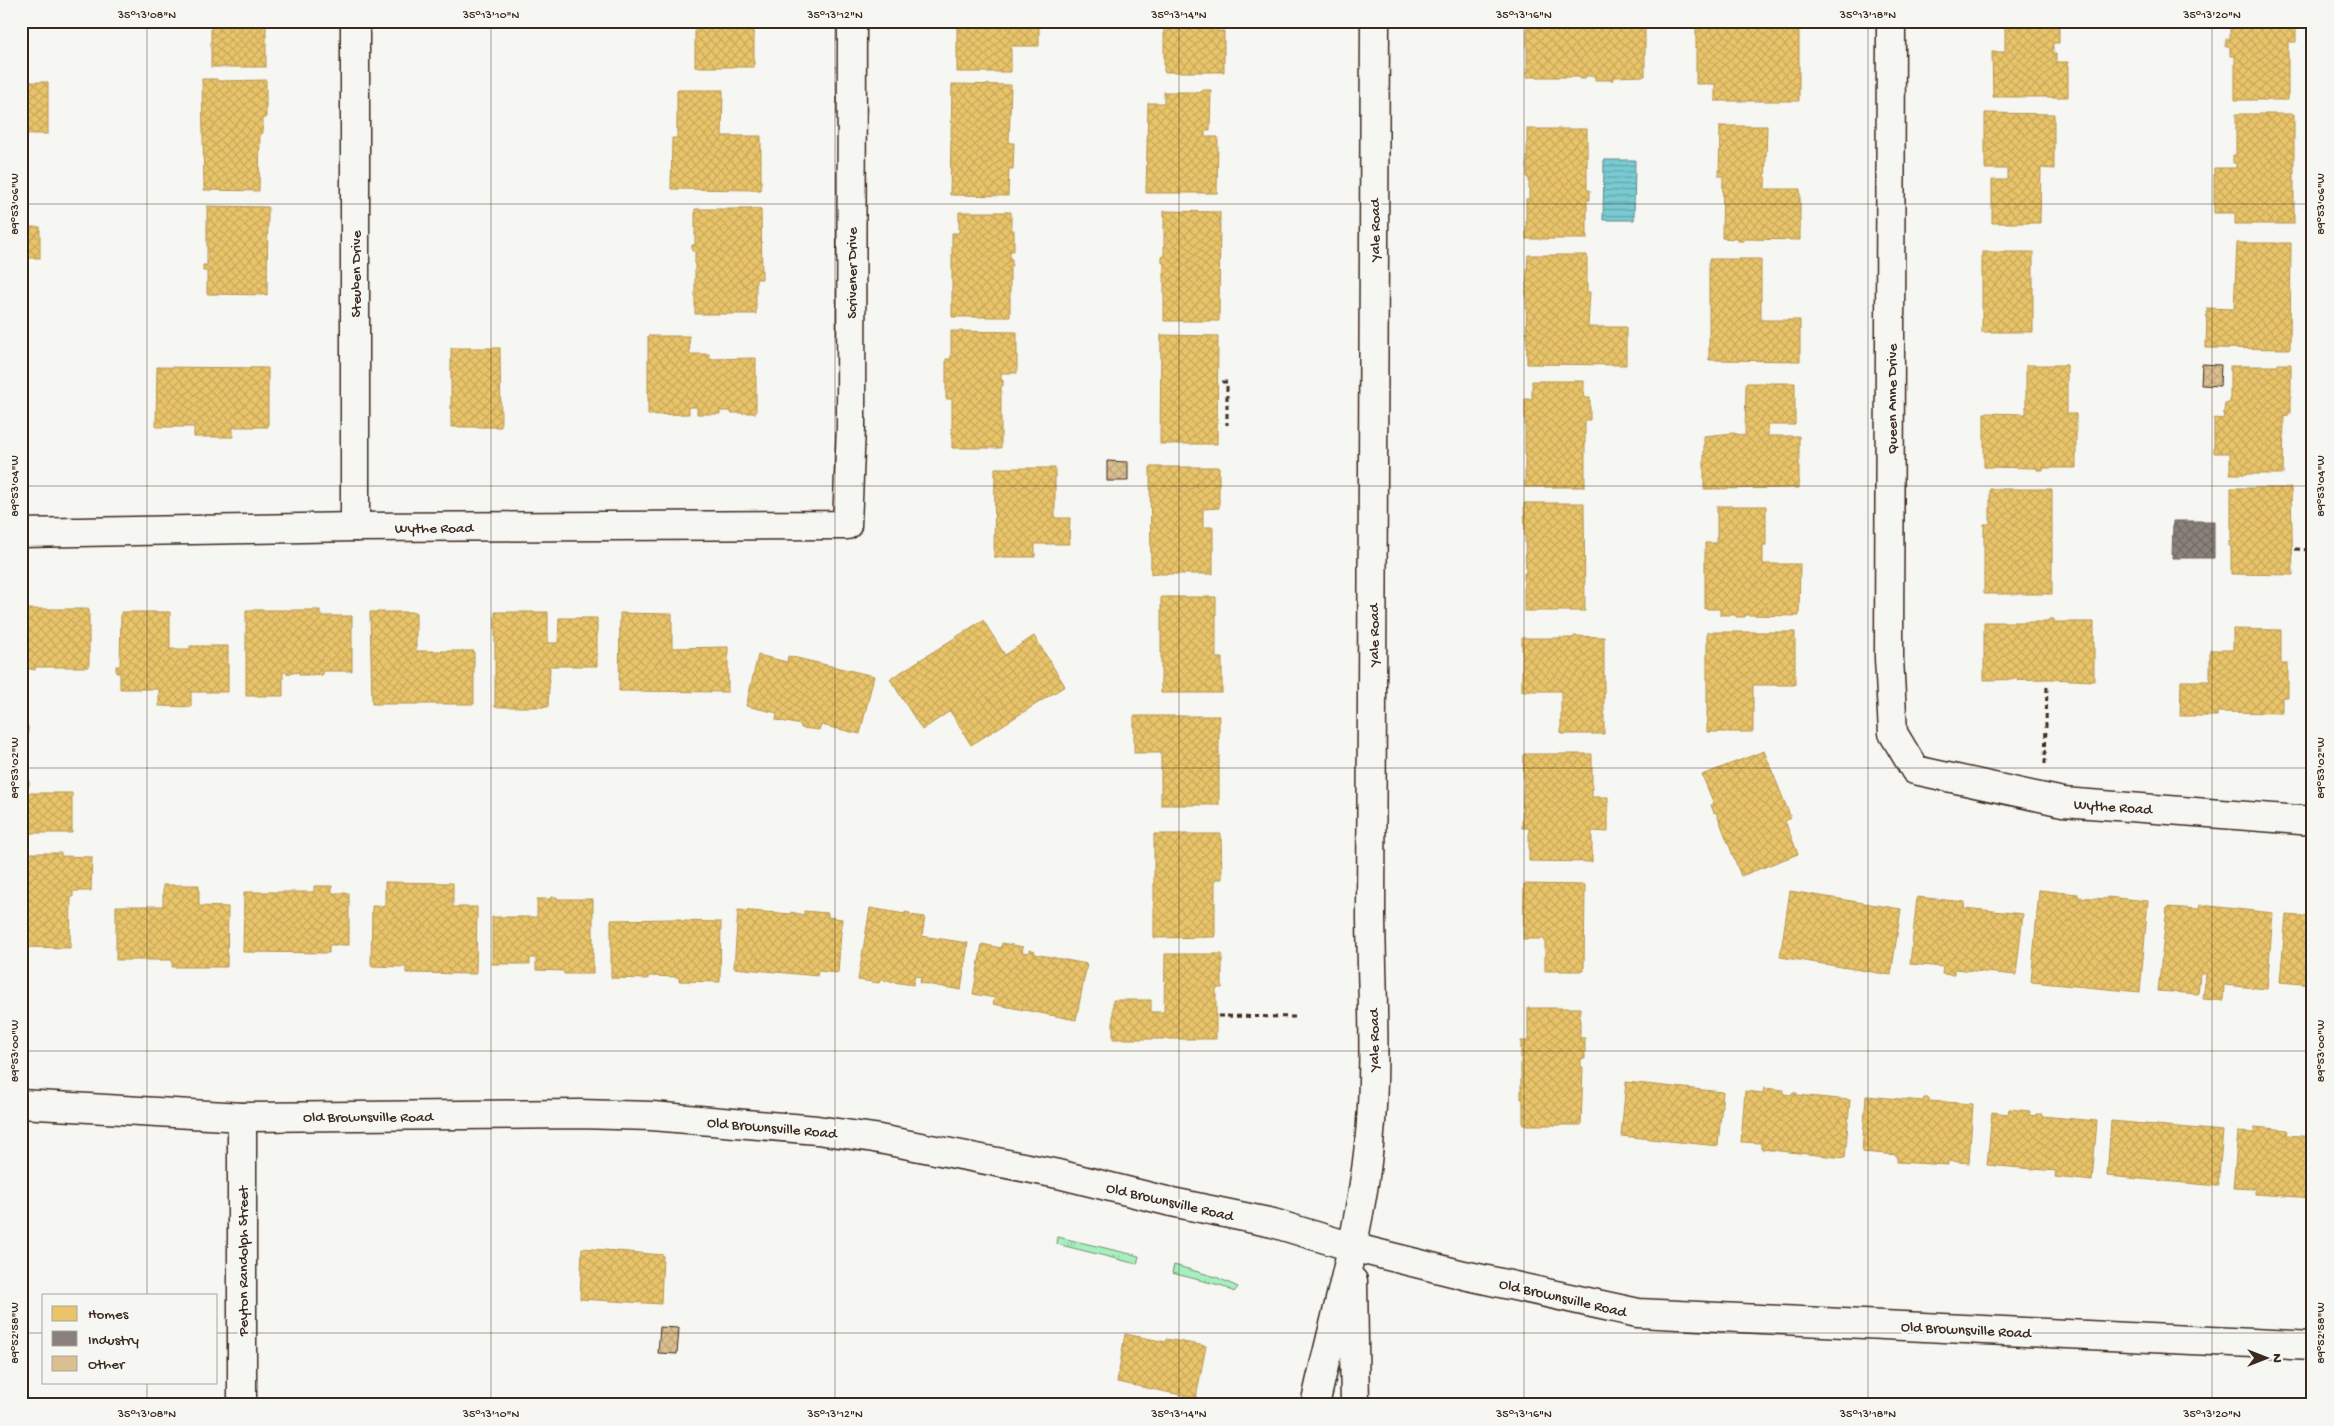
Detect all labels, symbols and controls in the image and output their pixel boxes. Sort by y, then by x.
text: 35°13'08"N [117,9,176,23]
text: 35°13'10"N [462,9,519,23]
text: 35°13'12"N [806,9,863,23]
text: 35°13'14"N [1150,9,1207,23]
text: 35°13'16"N [1495,9,1552,23]
text: 35°13'18"N [1839,9,1896,23]
text: 35°13'20"N [2182,9,2241,23]
text: 89°53'06"W [9,173,23,235]
text: 89°53'06"W [2315,173,2329,235]
street label: Yale Road [1367,197,1385,263]
street label: Scrivener Drive [844,227,862,319]
street label: Steuben Drive [348,230,366,317]
street label: Queen Anne Drive [1884,344,1902,454]
text: 89°53'04"W [9,455,23,517]
text: 89°53'04"W [2315,455,2329,517]
street label: Wythe Road [395,520,474,538]
street label: Yale Road [1366,602,1384,668]
text: 89°53'02"W [9,737,23,799]
text: 89°53'02"W [2315,737,2329,799]
street label: Wythe Road [2073,796,2154,820]
street label: Yale Road [1366,1007,1384,1073]
text: 89°53'00"W [9,1020,23,1082]
text: 89°53'00"W [2315,1020,2329,1082]
street label: Old Brownsville Road [303,1109,434,1127]
street label: Old Brownsville Road [706,1114,839,1144]
street label: Old Brownsville Road [1104,1180,1236,1227]
street label: Peyton Randolph Street [235,1184,253,1337]
street label: Old Brownsville Road [1497,1276,1629,1323]
legend [42,1294,218,1384]
text: 89°52'58"W [9,1302,23,1364]
text: 89°52'58"W [2315,1302,2329,1364]
text: Homes [88,1306,129,1324]
street label: Old Brownsville Road [1900,1319,2033,1343]
text: Industry [88,1332,140,1350]
north arrow [2242,1334,2292,1384]
text: N [2268,1353,2285,1363]
text: Other [88,1356,126,1374]
text: 35°13'08"N [117,1408,176,1422]
text: 35°13'10"N [462,1408,519,1422]
text: 35°13'12"N [806,1408,863,1422]
text: 35°13'14"N [1150,1408,1207,1422]
text: 35°13'16"N [1495,1408,1552,1422]
text: 35°13'18"N [1839,1408,1896,1422]
text: 35°13'20"N [2182,1408,2241,1422]

